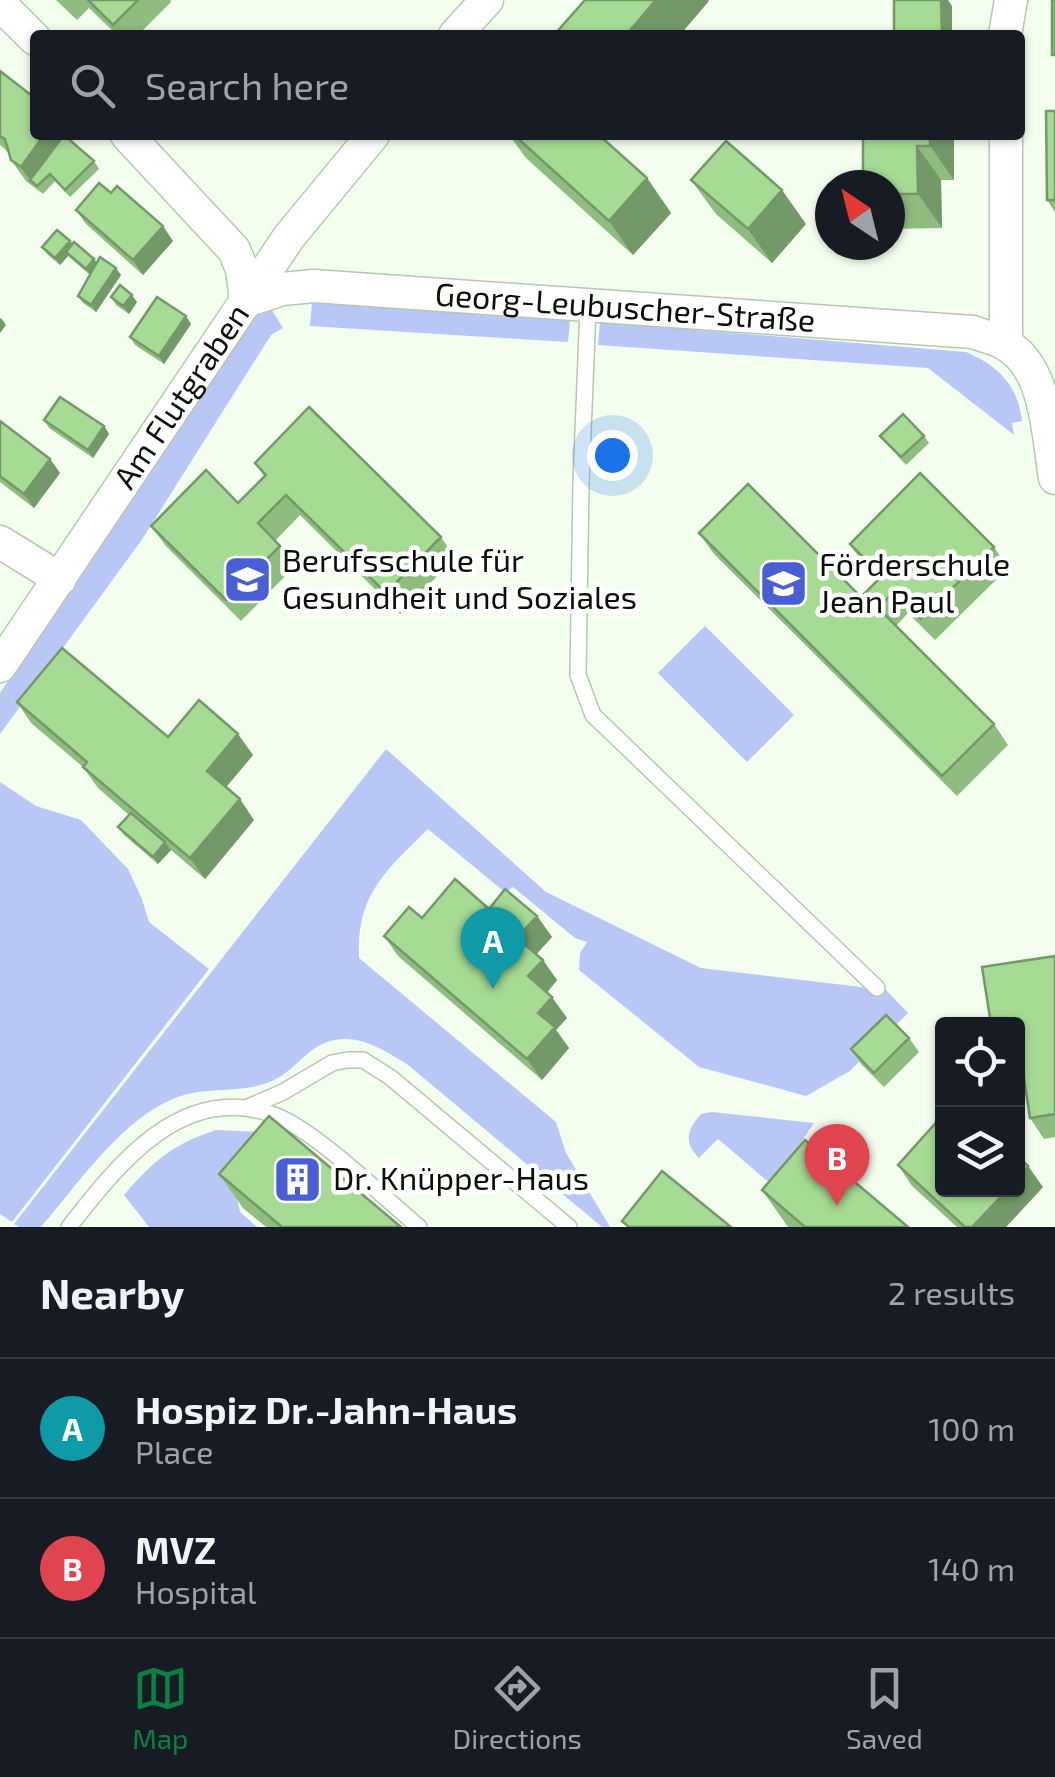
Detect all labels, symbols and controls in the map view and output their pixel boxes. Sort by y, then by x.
search box [30,30,1025,140]
icon: search [65,58,120,113]
text: Search here [145,62,349,108]
north arrow [815,170,905,260]
street label: Georg-Leubuscher-Straße [434,274,817,338]
street label: Am Flutgraben [104,296,256,495]
your location [587,430,638,481]
place label: Berufsschule für Gesundheit und Soziales [282,540,637,615]
place label: Förderschule Jean Paul [819,544,1010,619]
school or university icon: Berufsschule für Gesundheit und Soziales [221,553,273,605]
school or university icon: Förderschule Jean Paul [758,557,810,609]
pin: A [460,906,526,989]
map controls [935,1017,1025,1197]
button: locate [935,1017,1025,1107]
button: layers [935,1107,1025,1197]
pin: B [804,1124,870,1206]
building icon: Dr. Knüpper-Haus [272,1153,324,1205]
place label: Dr. Knüpper-Haus [333,1158,589,1196]
text: Nearby [40,1267,184,1317]
text: 2 results [888,1273,1015,1311]
text: Hospiz Dr.-Jahn-Haus [135,1386,517,1432]
text: A [62,1409,83,1447]
text: 100 m [929,1409,1015,1447]
text: Place [135,1432,214,1470]
text: MVZ [135,1526,216,1572]
text: B [62,1549,83,1587]
text: 140 m [928,1549,1015,1587]
text: Hospital [135,1572,257,1610]
tab: Map [132,1661,188,1755]
tab: Directions [453,1661,582,1755]
tab: Saved [846,1661,923,1755]

